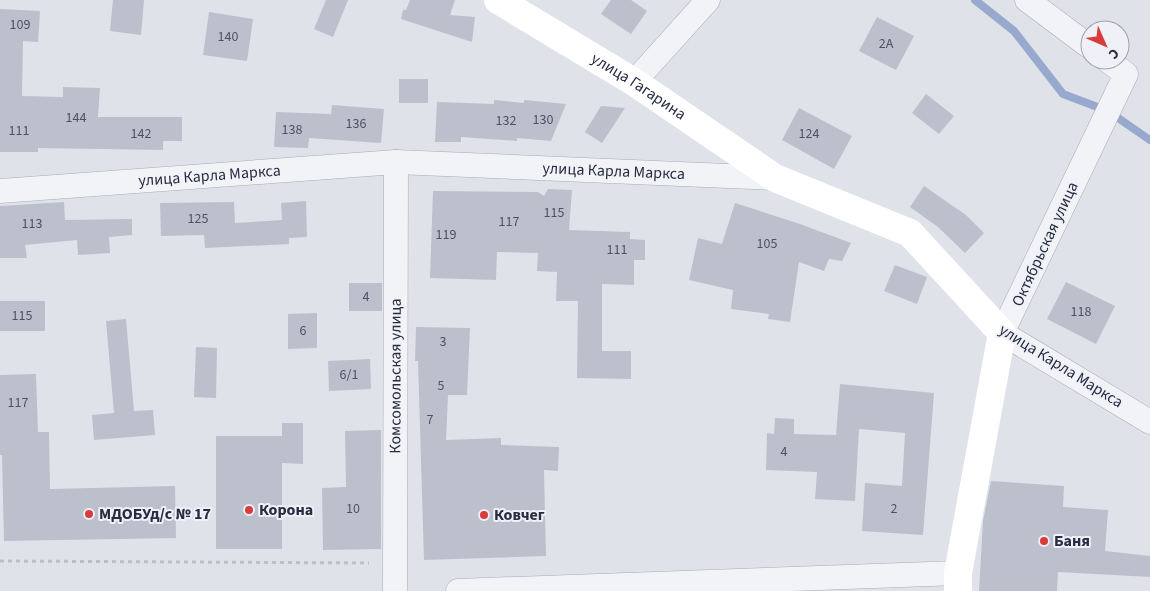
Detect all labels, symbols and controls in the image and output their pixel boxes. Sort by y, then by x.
house number: 109 [10,15,30,35]
north arrow [1080,20,1130,70]
house number: 140 [218,27,238,47]
house number: 2А [879,34,894,54]
text: С [1104,44,1123,63]
street label: улица Гагарина [587,48,690,125]
house number: 144 [66,108,86,128]
house number: 130 [533,110,553,130]
house number: 132 [496,111,516,131]
house number: 136 [346,114,366,134]
house number: 138 [282,120,302,140]
house number: 111 [9,121,29,141]
house number: 142 [131,124,151,144]
house number: 124 [799,124,819,144]
street label: улица Карла Маркса [542,157,685,185]
street label: улица Карла Маркса [137,159,281,192]
street label: Октябрьская улица [1006,178,1084,310]
house number: 115 [544,203,564,223]
house number: 125 [188,209,208,229]
house number: 117 [499,212,519,232]
house number: 113 [22,214,42,234]
house number: 119 [436,225,456,245]
house number: 105 [757,234,777,254]
house number: 111 [607,240,627,260]
house number: 4 [363,287,370,307]
street label: Комсомольская улица [384,298,407,454]
house number: 118 [1071,302,1091,322]
house number: 115 [12,306,32,326]
street label: улица Карла Маркса [995,319,1127,413]
house number: 6 [300,321,307,341]
house number: 3 [440,332,447,352]
house number: 6/1 [340,365,358,385]
house number: 5 [438,376,445,396]
house number: 117 [8,393,28,413]
house number: 7 [427,410,434,430]
house number: 4 [781,442,788,462]
place label: Корона [259,499,313,521]
house number: 10 [346,499,360,519]
house number: 2 [891,499,898,519]
place label: МДОБУд/с № 17 [99,503,211,525]
marker: Корона [243,504,255,516]
place label: Ковчег [494,504,545,526]
marker: МДОБУд/с № 17 [83,508,95,520]
marker: Ковчег [478,509,490,521]
place label: Баня [1054,530,1090,552]
marker: Баня [1038,535,1050,547]

